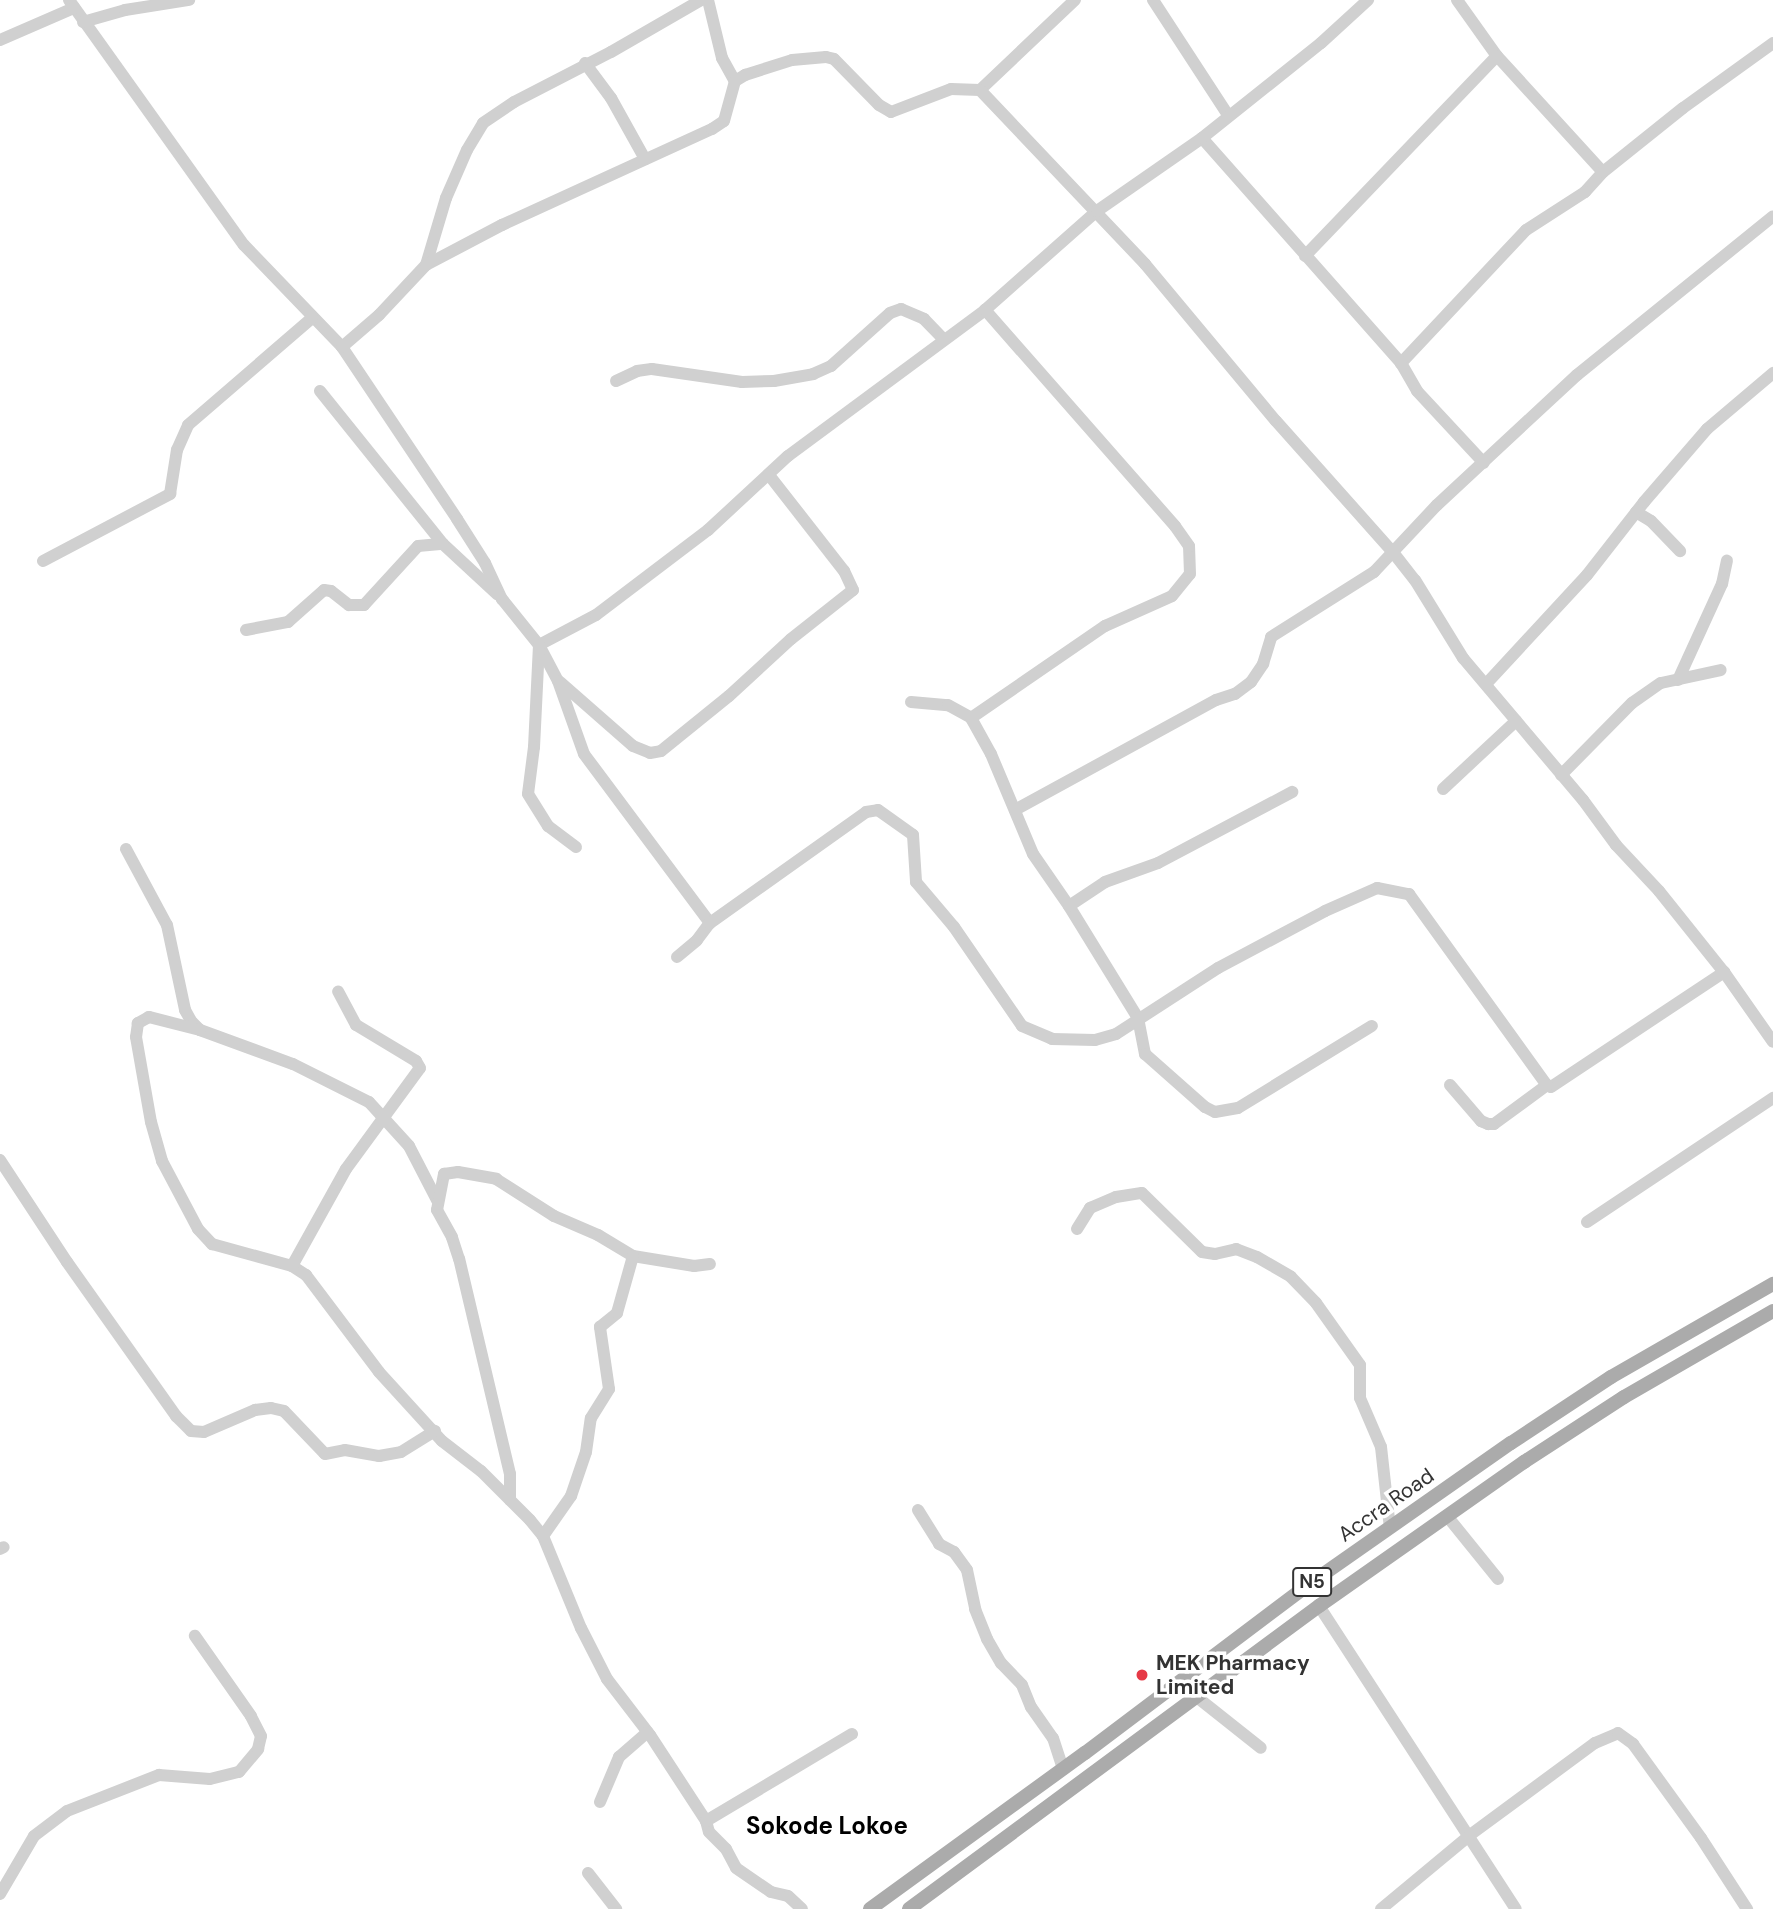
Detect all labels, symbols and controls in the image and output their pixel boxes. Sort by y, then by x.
street label: Accra Road [1333,1463,1439,1547]
road number: N5 [1291,1566,1333,1598]
place label: MEK Pharmacy Limited [1156,1650,1310,1700]
marker: MEK Pharmacy Limited [1134,1667,1150,1683]
district label: Sokode Lokoe [746,1812,908,1840]

